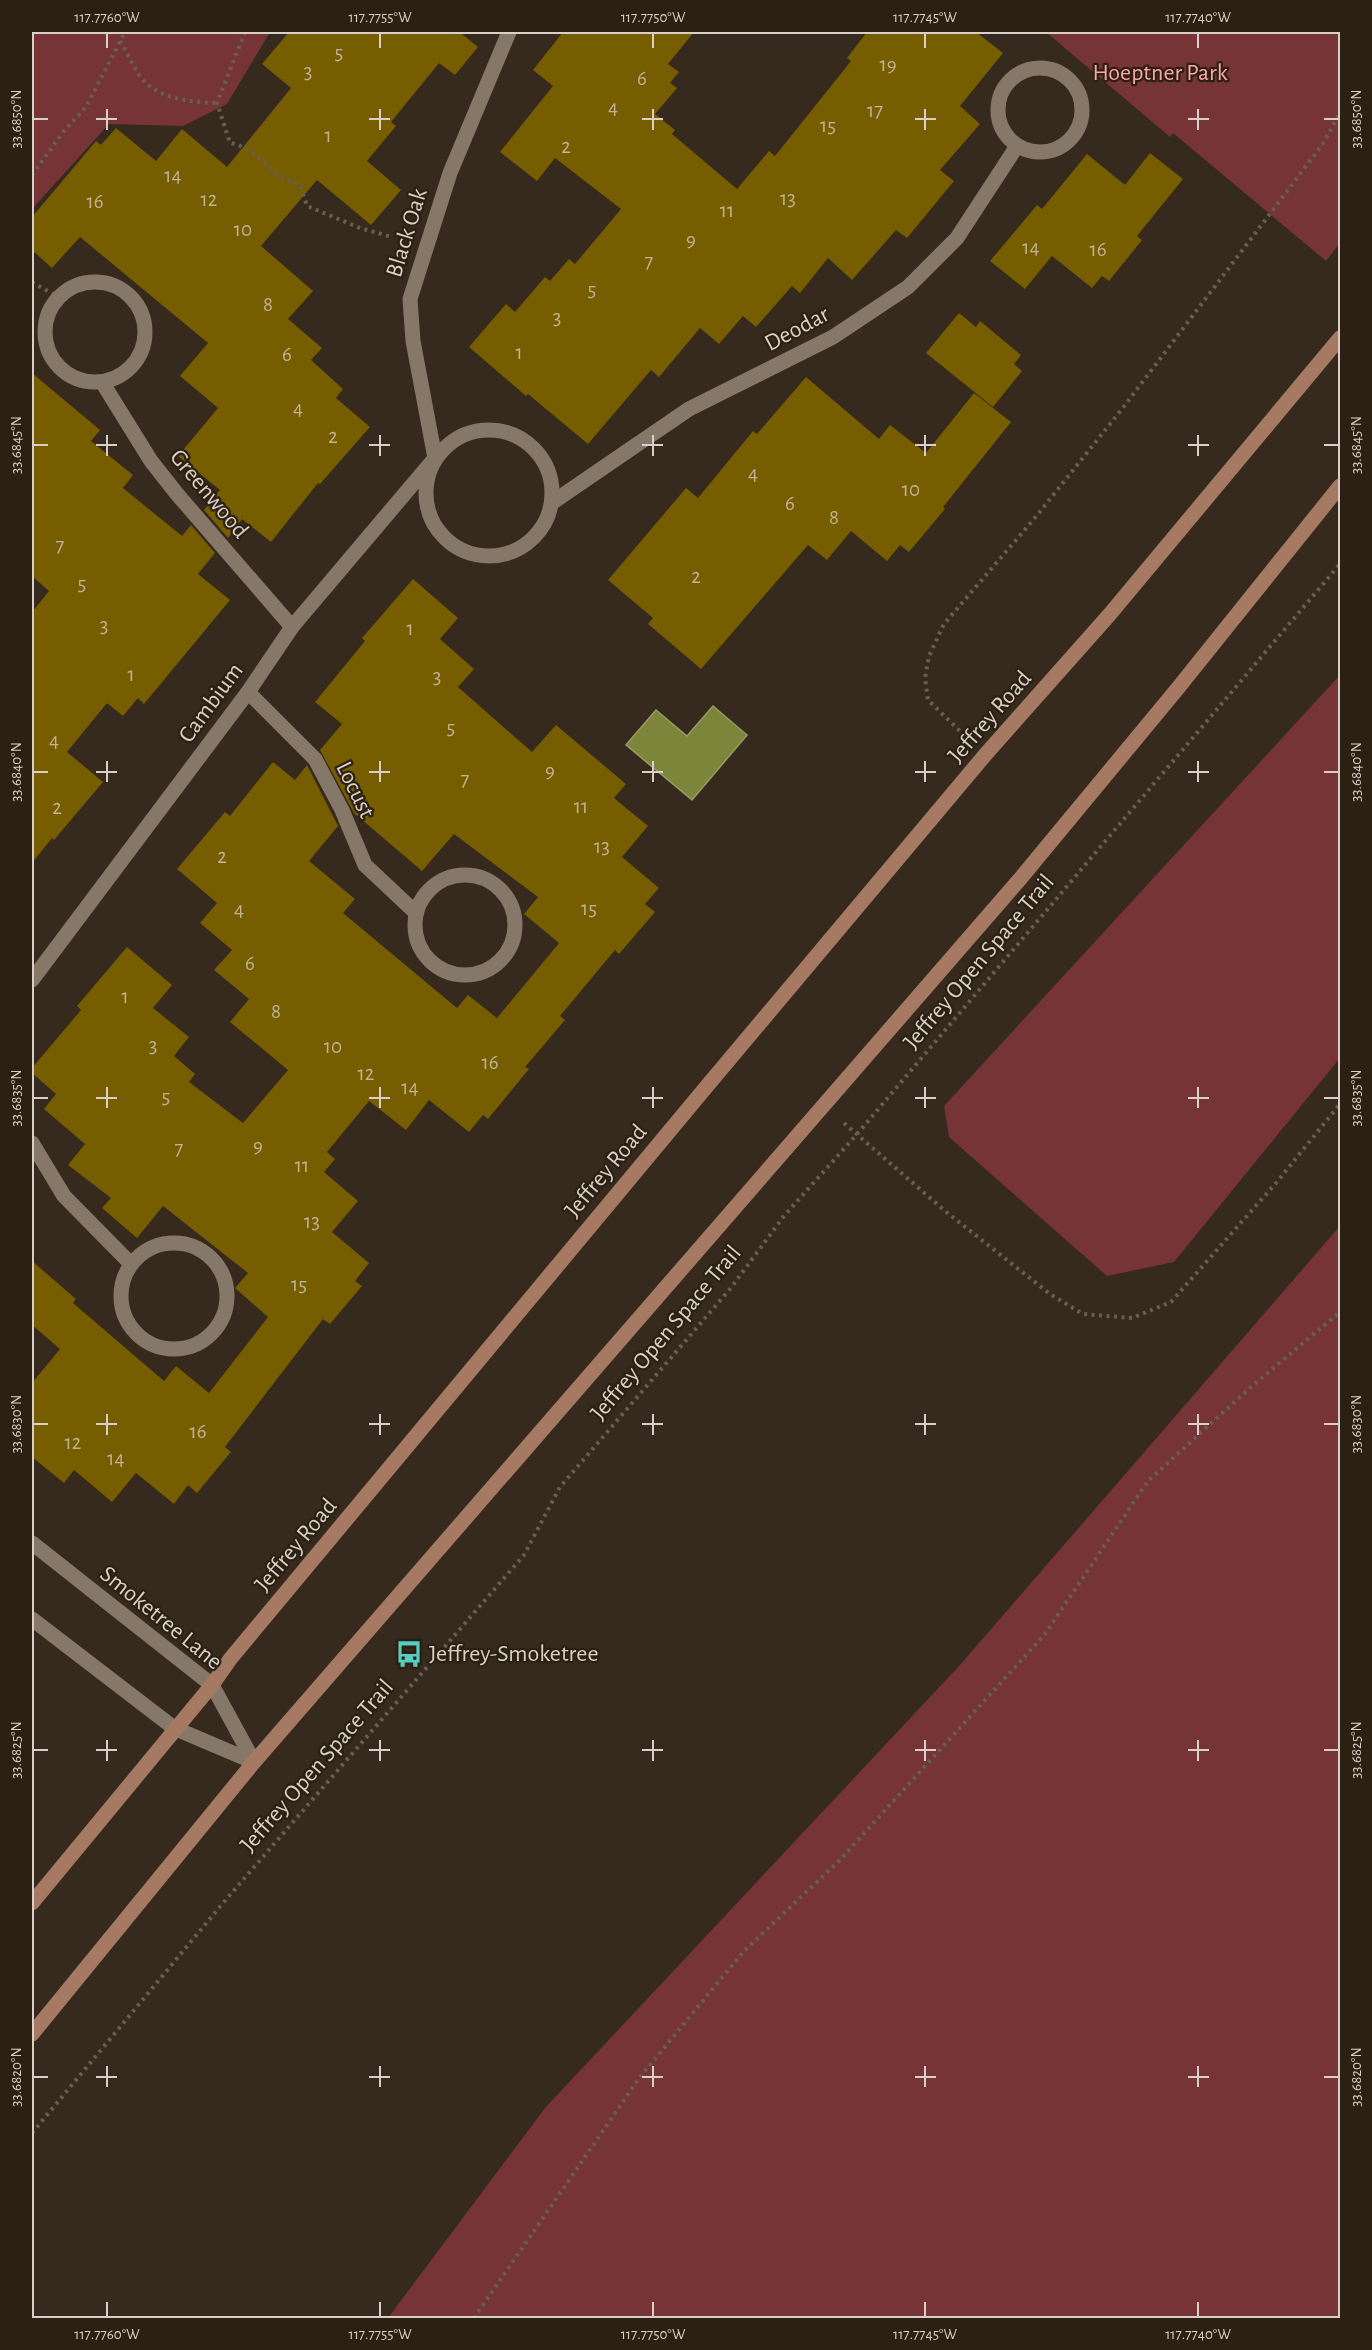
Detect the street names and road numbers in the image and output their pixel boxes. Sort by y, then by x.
street label: Black Oak [382,186,432,280]
street label: Deodar [761,302,833,356]
street label: Greenwood [165,445,253,543]
street label: Cambium [174,659,248,747]
street label: Jeffrey Road [944,666,1036,768]
street label: Locust [331,758,379,822]
street label: Jeffrey Open Space Trail [899,870,1059,1054]
street label: Jeffrey Road [560,1120,652,1222]
street label: Jeffrey Open Space Trail [586,1241,746,1425]
street label: Jeffrey Road [250,1494,342,1596]
street label: Smoketree Lane [95,1562,227,1674]
street label: Jeffrey Open Space Trail [236,1675,398,1857]

